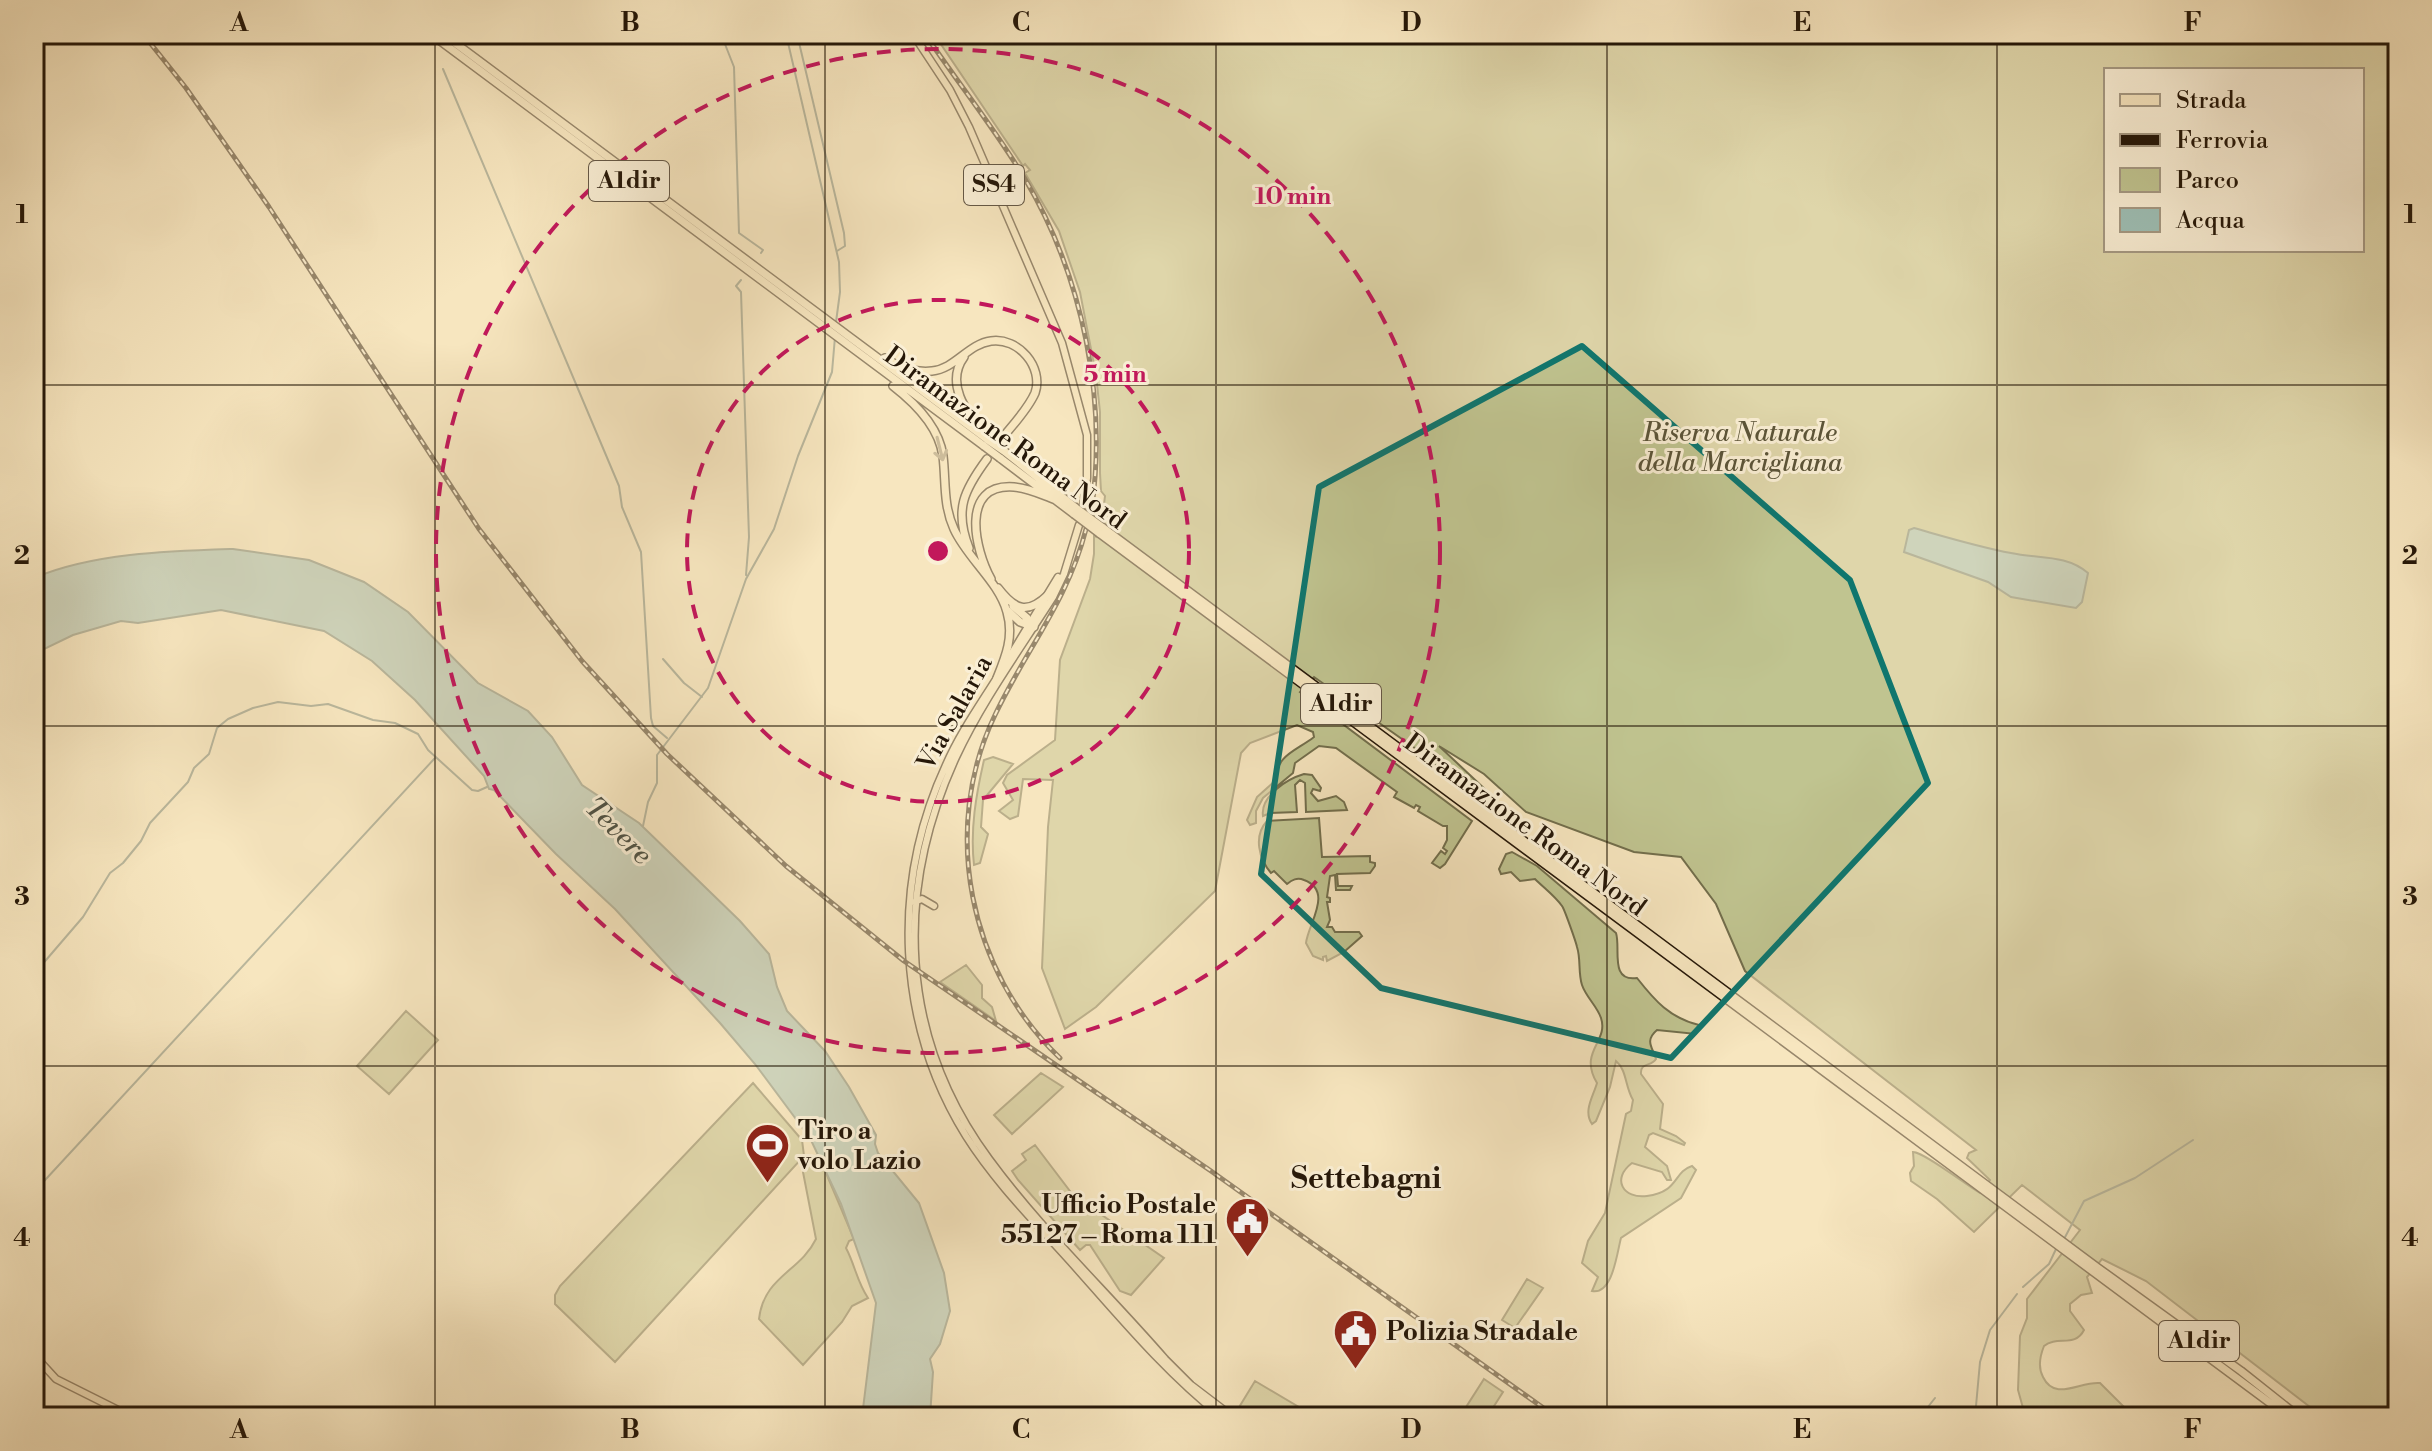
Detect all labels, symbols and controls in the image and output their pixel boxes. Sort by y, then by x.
text: A [229,7,249,39]
text: B [620,7,640,39]
text: C [1012,7,1030,39]
text: D [1401,7,1421,39]
text: E [1793,7,1811,39]
text: F [2184,7,2202,39]
legend [2104,68,2364,252]
text: Strada [2176,86,2247,116]
text: Ferrovia [2176,126,2269,156]
road number: A1dir [589,161,669,201]
road number: SS4 [964,165,1024,205]
text: Parco [2176,166,2239,196]
text: 10 min [1255,182,1331,212]
text: 1 [16,199,29,231]
text: 1 [2404,199,2417,231]
text: Acqua [2175,206,2245,236]
street label: Diramazione Roma Nord [878,339,1133,537]
text: 5 min [1084,360,1147,390]
park label: Riserva Naturale della Marcigliana [1638,417,1843,479]
one-way arrow [933,435,948,461]
centre of rings [924,537,952,565]
text: 2 [14,540,30,572]
text: 2 [2402,540,2418,572]
street label: Via Salaria [910,649,1000,777]
road number: A1dir [1301,684,1381,724]
street label: Diramazione Roma Nord [1398,726,1653,924]
water label: Tevere [577,790,659,872]
text: 3 [14,881,30,913]
text: 3 [2402,881,2418,913]
place label: Tiro a volo Lazio [797,1115,922,1177]
sports icon: Tiro a volo Lazio [743,1122,791,1185]
district label: Settebagni [1291,1160,1442,1198]
place label: Ufficio Postale 55127 – Roma 111 [1001,1189,1217,1251]
public building icon: Ufficio Postale 55127 – Roma 111 [1223,1196,1271,1259]
text: 4 [13,1222,31,1254]
text: 4 [2401,1222,2419,1254]
public building icon: Polizia Stradale [1331,1308,1379,1371]
place label: Polizia Stradale [1386,1316,1578,1348]
road number: A1dir [2159,1321,2239,1361]
text: A [229,1414,249,1446]
text: B [620,1414,640,1446]
text: C [1012,1414,1030,1446]
text: D [1401,1414,1421,1446]
text: E [1793,1414,1811,1446]
text: F [2184,1414,2202,1446]

